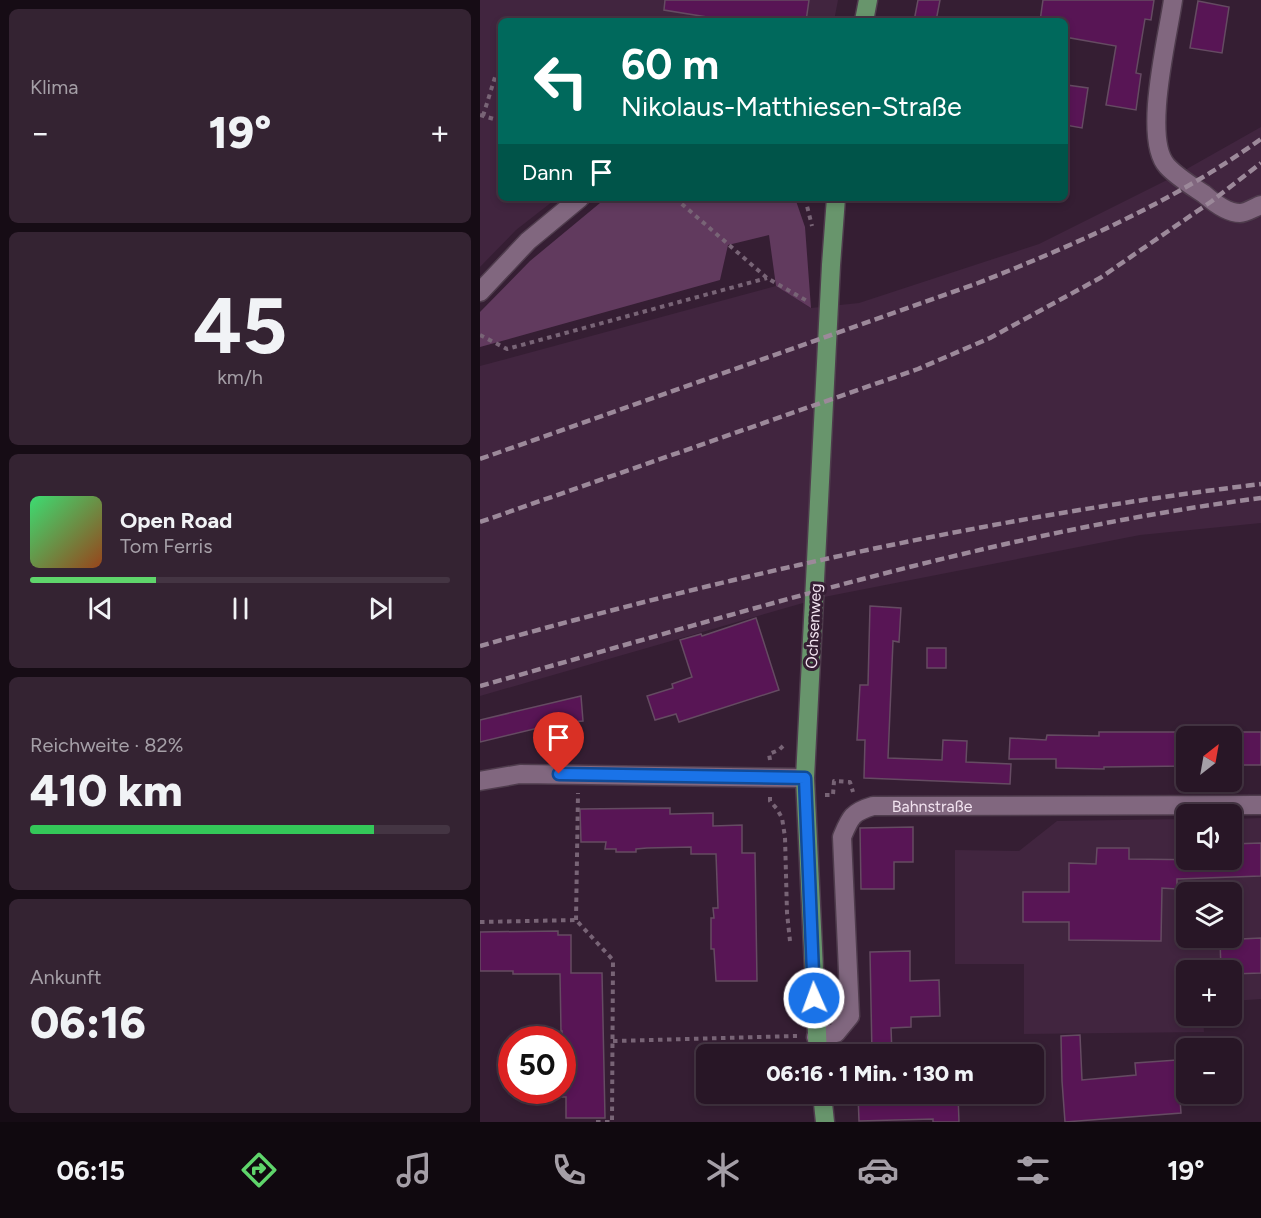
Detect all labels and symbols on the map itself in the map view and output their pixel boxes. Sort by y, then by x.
street label: Ochsenweg [802,583,825,669]
pin [533,712,584,774]
north arrow [1176,726,1242,792]
street label: Bahnstraße [892,797,973,816]
position arrow [782,966,846,1030]
speed limit sign: 50 [498,1026,576,1104]

